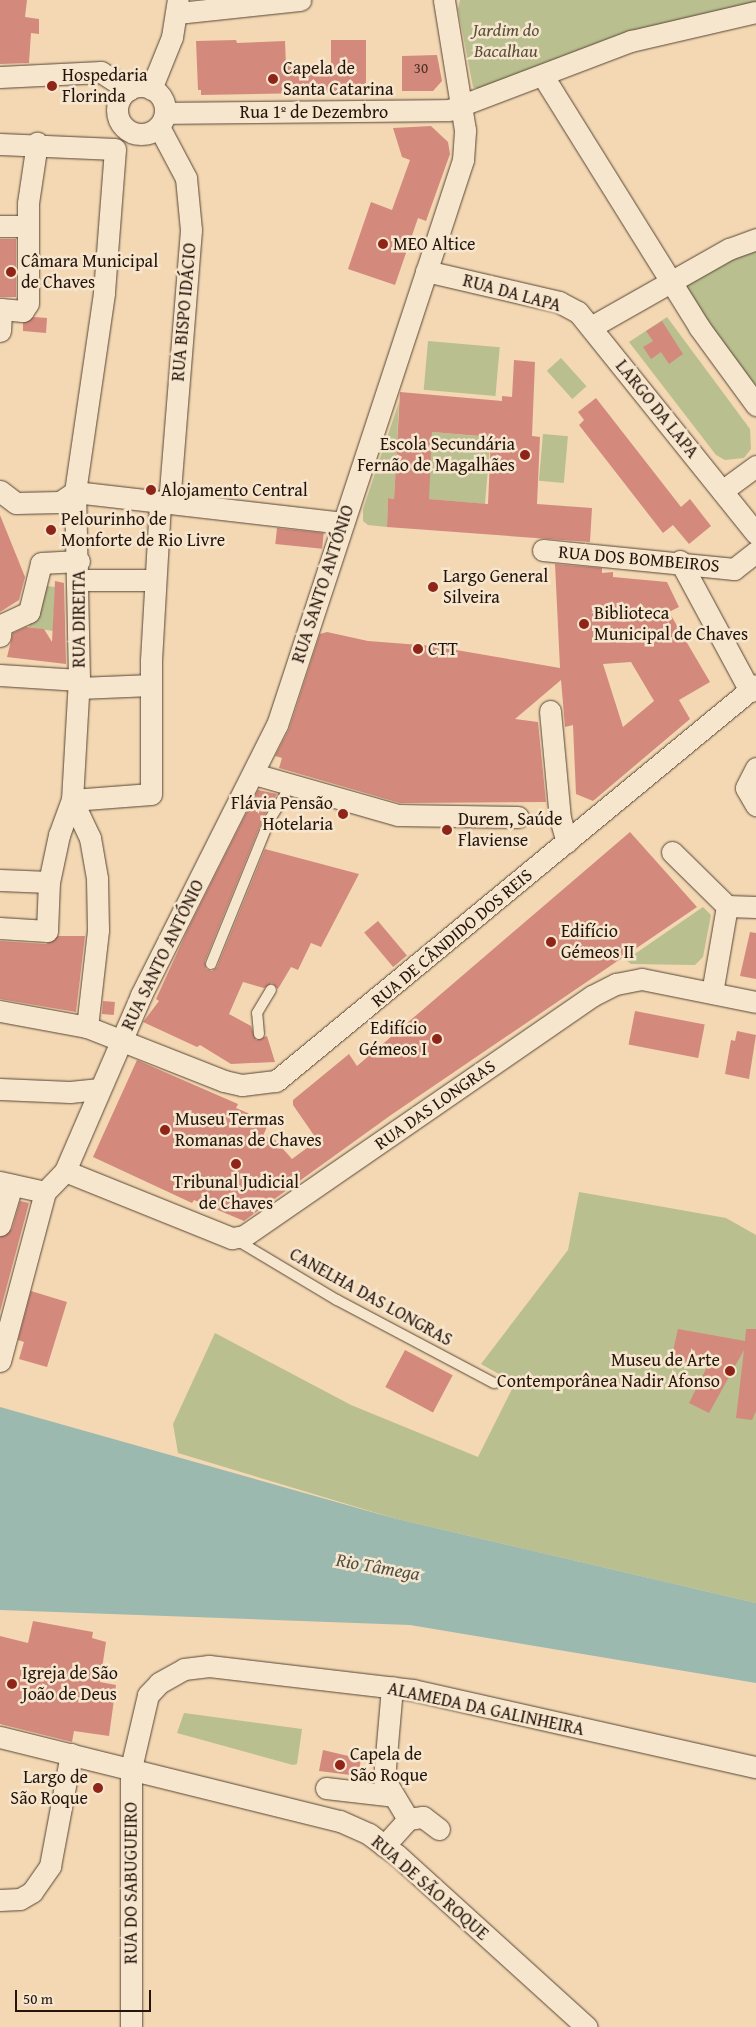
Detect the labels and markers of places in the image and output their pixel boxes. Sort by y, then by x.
place label: Capela de Santa Catarina [283,58,393,100]
place label: Hospedaria Florinda [62,65,148,108]
marker: Capela de Santa Catarina [267,73,279,85]
marker: Hospedaria Florinda [46,80,58,92]
place label: MEO Altice [393,233,476,255]
marker: MEO Altice [377,238,389,250]
place label: Câmara Municipal de Chaves [21,251,158,294]
marker: Câmara Municipal de Chaves [5,266,17,278]
place label: Escola Secundária Fernão de Magalhães [357,434,515,476]
marker: Escola Secundária Fernão de Magalhães [519,449,531,461]
place label: Alojamento Central [161,479,308,501]
marker: Alojamento Central [145,484,157,496]
place label: Pelourinho de Monforte de Rio Livre [61,509,225,552]
marker: Pelourinho de Monforte de Rio Livre [45,524,57,536]
place label: Largo General Silveira [443,566,548,608]
marker: Largo General Silveira [427,581,439,593]
place label: Biblioteca Municipal de Chaves [594,603,748,646]
marker: Biblioteca Municipal de Chaves [578,618,590,630]
place label: CTT [428,638,458,660]
marker: CTT [412,643,424,655]
place label: Flávia Pensão Hotelaria [231,793,333,836]
marker: Flávia Pensão Hotelaria [337,808,349,820]
place label: Durem, Saúde Flaviense [458,809,562,852]
marker: Durem, Saúde Flaviense [440,823,454,837]
place label: Edifício Gémeos II [561,921,635,964]
marker: Edifício Gémeos II [545,936,557,948]
place label: Edifício Gémeos I [359,1018,427,1060]
marker: Edifício Gémeos I [431,1033,443,1045]
place label: Museu Termas Romanas de Chaves [175,1109,322,1152]
marker: Museu Termas Romanas de Chaves [159,1124,171,1136]
marker: Tribunal Judicial de Chaves [230,1158,242,1170]
place label: Tribunal Judicial de Chaves [173,1172,299,1214]
place label: Museu de Arte Contemporânea Nadir Afonso [497,1350,720,1392]
marker: Museu de Arte Contemporânea Nadir Afonso [724,1365,736,1377]
place label: Igreja de São João de Deus [22,1663,118,1706]
marker: Igreja de São João de Deus [6,1678,18,1690]
place label: Capela de São Roque [350,1744,428,1786]
marker: Capela de São Roque [334,1759,346,1771]
place label: Largo de São Roque [10,1767,88,1810]
marker: Largo de São Roque [92,1782,104,1794]

